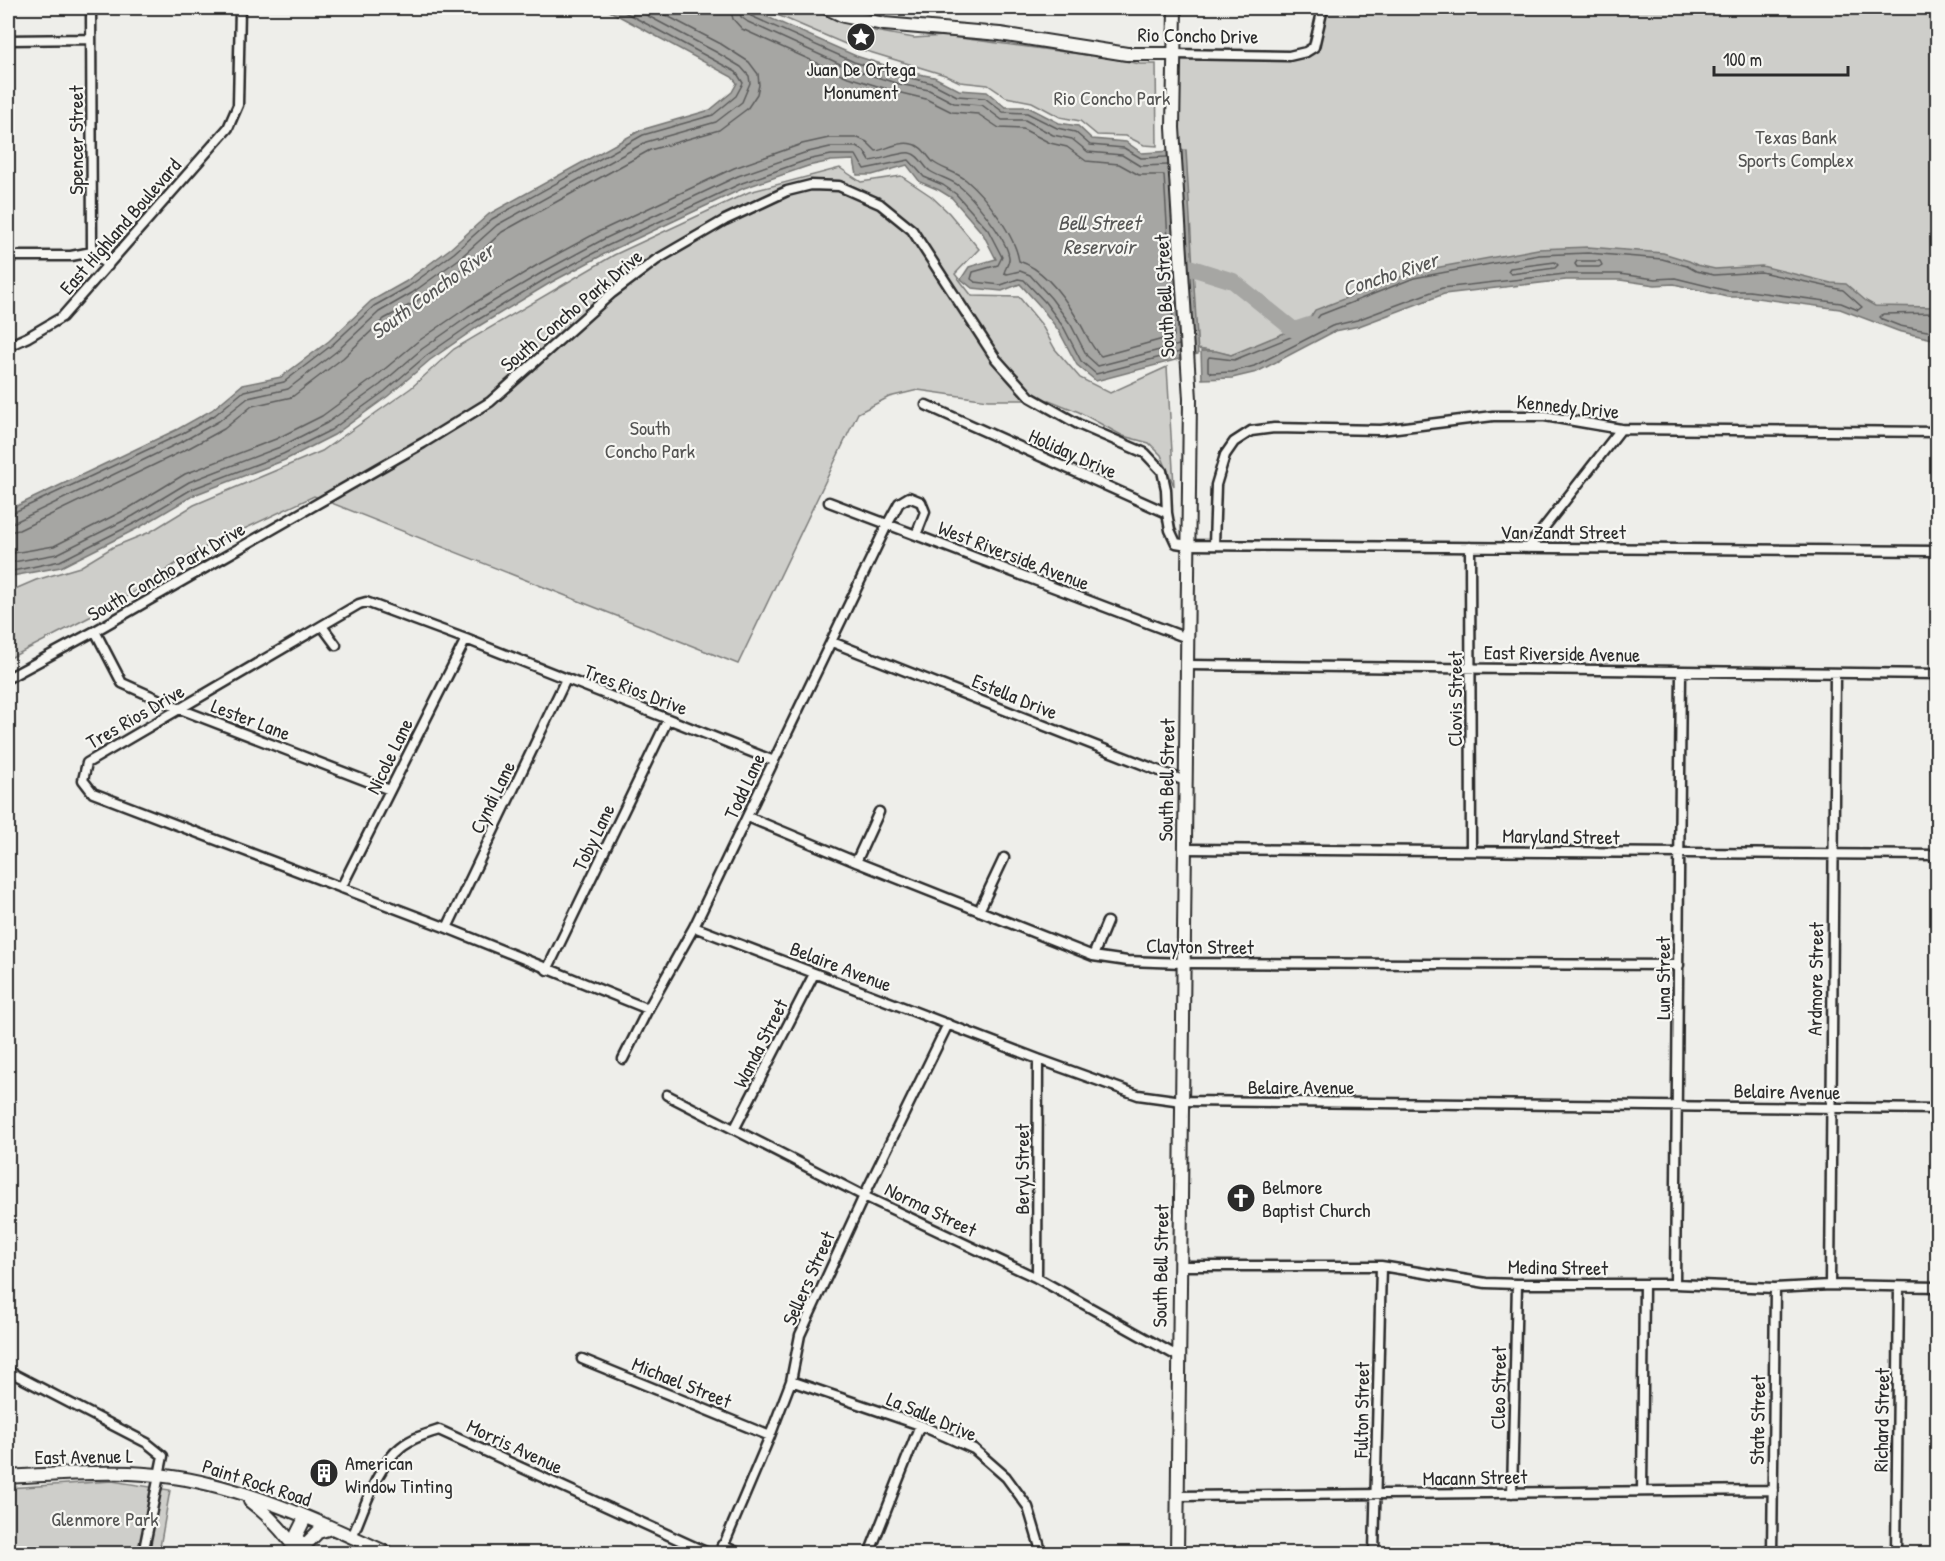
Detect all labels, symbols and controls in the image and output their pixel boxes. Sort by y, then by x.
street label: Rio Concho Drive [1137,20,1259,50]
place icon: Juan De Ortega Monument [845,21,877,53]
scale bar [1714,39,1848,77]
text: 100 m [1723,47,1762,72]
place label: Juan De Ortega Monument [806,55,916,105]
street label: Spencer Street [62,84,89,195]
park label: Rio Concho Park [1054,84,1170,111]
park label: Texas Bank Sports Complex [1738,123,1854,173]
street label: East Highland Boulevard [53,152,187,300]
water label: Bell Street Reservoir [1058,208,1143,261]
street label: South Bell Street [1147,233,1181,358]
water label: South Concho River [364,235,502,346]
street label: South Concho Park Drive [494,243,648,377]
water label: Concho River [1339,244,1444,303]
street label: Kennedy Drive [1515,387,1621,425]
park label: South Concho Park [605,414,695,464]
street label: Holiday Drive [1025,422,1121,484]
street label: West Riverside Avenue [934,514,1094,596]
street label: South Concho Park Drive [82,515,250,627]
street label: Van Zandt Street [1500,518,1627,545]
street label: East Riverside Avenue [1484,638,1640,668]
street label: Clovis Street [1441,650,1468,747]
street label: Tres Rios Drive [580,657,692,721]
street label: Estella Drive [968,667,1062,725]
street label: Tres Rios Drive [81,677,189,755]
street label: Lester Lane [208,692,294,746]
street label: Nicole Lane [359,714,419,798]
street label: South Bell Street [1151,717,1181,842]
street label: Todd Lane [717,749,771,823]
street label: Cyndi Lane [463,756,521,838]
street label: Toby Lane [565,799,621,875]
street label: Maryland Street [1502,821,1621,851]
street label: Ardmore Street [1801,921,1830,1036]
street label: Clayton Street [1146,932,1255,960]
street label: Belaire Avenue [786,934,896,998]
street label: Luna Street [1649,935,1676,1020]
street label: Wanda Street [726,993,794,1092]
street label: Belaire Avenue [1248,1073,1354,1100]
street label: Belaire Avenue [1733,1077,1841,1105]
street label: Beryl Street [1008,1123,1035,1214]
place label: Belmore Baptist Church [1262,1173,1370,1223]
street label: Norma Street [881,1175,982,1243]
church icon: Belmore Baptist Church [1225,1182,1257,1214]
street label: South Bell Street [1145,1203,1175,1328]
street label: Sellers Street [775,1226,841,1329]
street label: Medina Street [1508,1253,1609,1281]
street label: Cleo Street [1484,1345,1512,1430]
street label: Michael Street [628,1350,737,1415]
street label: Fulton Street [1347,1361,1375,1459]
street label: Richard Street [1867,1367,1895,1472]
street label: State Street [1743,1374,1771,1465]
street label: La Salle Drive [883,1385,981,1447]
street label: Morris Avenue [463,1412,567,1480]
street label: East Avenue L [34,1442,134,1470]
place label: American Window Tinting [345,1449,453,1499]
street label: Paint Rock Road [199,1452,315,1512]
building icon: American Window Tinting [308,1457,340,1489]
street label: Macann Street [1422,1463,1529,1491]
park label: Glenmore Park [51,1505,159,1532]

